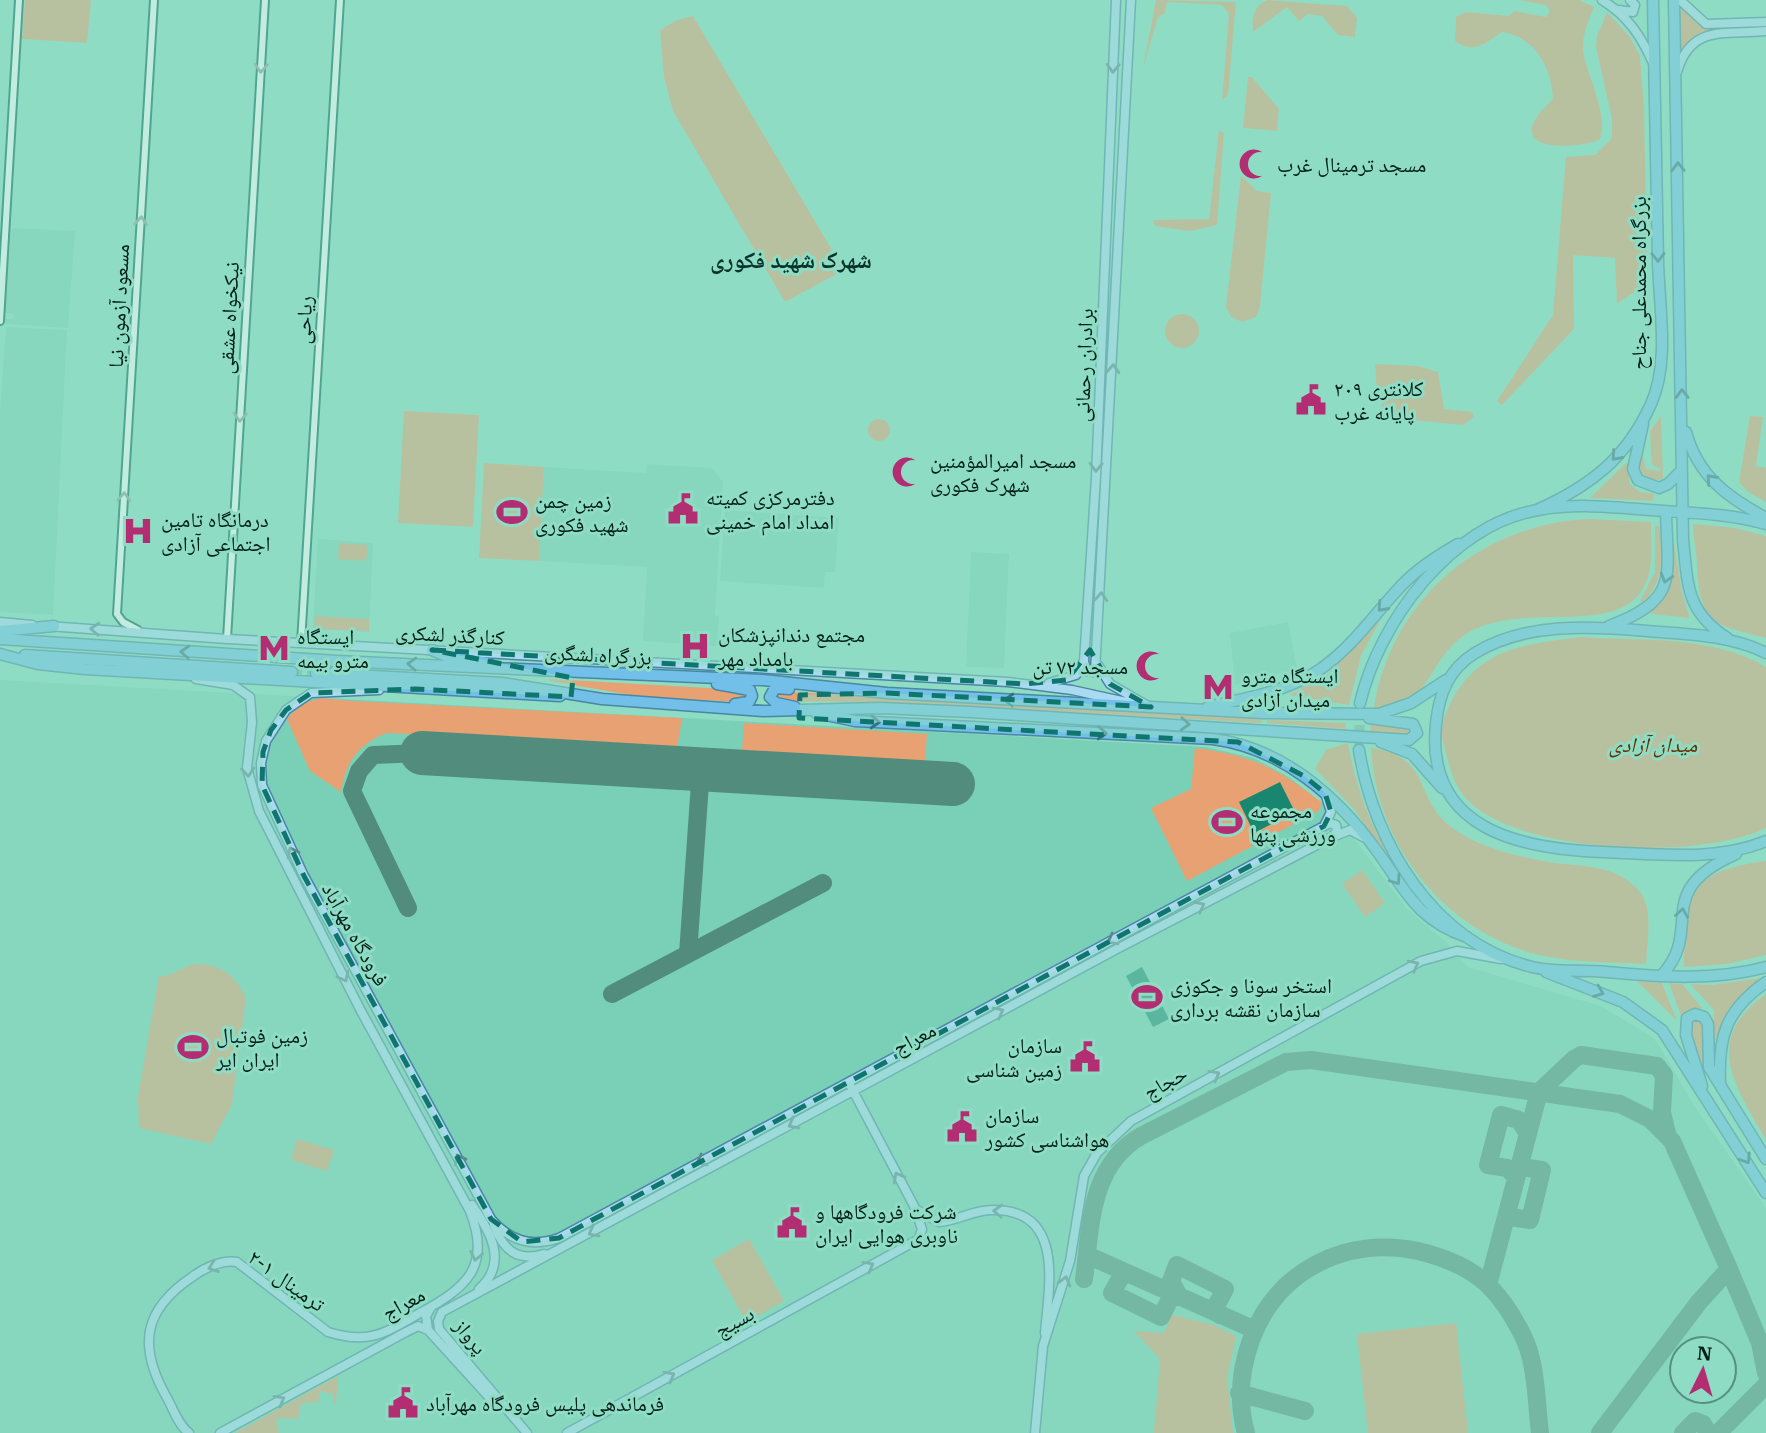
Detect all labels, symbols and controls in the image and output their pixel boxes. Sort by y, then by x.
one-way arrow [254,63,269,74]
one-way arrow [1106,63,1121,74]
mosque icon: مسجد ترمینال غرب [1237,147,1271,181]
place label: مسجد ترمینال غرب [1277,150,1426,178]
one-way arrow [1670,161,1686,171]
street label: بزرگراه محمدعلی جناح [1624,196,1652,370]
one-way arrow [133,215,148,226]
street label: مسعود آزمون نیا [101,243,135,369]
district label: شهرک شهید فکوری [710,244,872,274]
one-way arrow [1651,252,1666,263]
street label: نیکخواه عشقی [211,261,245,375]
street label: ریاحی [288,295,318,345]
street label: برادران رحمانی [1067,308,1099,422]
one-way arrow [1105,363,1120,374]
place label: کلانتری ۲۰۹ پایانه غرب [1334,374,1424,426]
public building icon: کلانتری ۲۰۹ پایانه غرب [1294,383,1328,417]
one-way arrow [1674,388,1689,399]
one-way arrow [233,412,248,423]
place label: مسجد امیرالمؤمنین شهرک فکوری [930,446,1076,498]
one-way arrow [1612,448,1625,461]
mosque icon: مسجد امیرالمؤمنین شهرک فکوری [890,455,924,489]
one-way arrow [1089,462,1104,473]
one-way arrow [1706,474,1719,487]
place label: دفترمرکزی کمیته امداد امام خمینی [706,483,835,536]
place label: زمین چمن شهید فکوری [535,486,629,538]
one-way arrow [117,491,132,502]
public building icon: دفترمرکزی کمیته امداد امام خمینی [666,492,700,526]
sports icon: زمین چمن شهید فکوری [495,495,529,529]
place label: درمانگاه تامین اجتماعی آزادی [161,505,271,557]
hospital icon: درمانگاه تامین اجتماعی آزادی [121,514,155,548]
one-way arrow [1659,572,1674,584]
one-way arrow [1094,591,1109,602]
one-way arrow [1378,599,1390,612]
street label: کنارگذر لشکری [395,617,506,651]
place label: مجتمع دندانپزشکان بامداد مهر [717,620,865,672]
one-way arrow [89,622,100,637]
place label: ایستگاه مترو بیمه [297,622,369,674]
hospital icon: مجتمع دندانپزشکان بامداد مهر [678,629,712,663]
metro station icon: ایستگاه مترو بیمه [257,631,291,665]
street label: بزرگراه لشگری [544,637,652,671]
one-way arrow [179,645,190,660]
mosque icon: مسجد ۷۲ تن [1134,649,1168,683]
place label: مسجد ۷۲ تن [1032,652,1128,680]
one-way arrow [407,657,418,672]
place label: ایستگاه مترو میدان آزادی [1241,661,1339,713]
metro station icon: ایستگاه مترو میدان آزادی [1201,670,1235,704]
one-way arrow [1003,693,1014,708]
one-way arrow [870,714,881,729]
one-way arrow [1179,716,1190,731]
one-way arrow [1097,725,1108,740]
park label: میدان آزادی [1609,730,1698,758]
one-way arrow [240,767,255,778]
place label: مجموعه ورزشی پنها [1250,796,1336,848]
sports icon: مجموعه ورزشی پنها [1210,805,1244,839]
one-way arrow [286,847,300,859]
one-way arrow [1388,872,1400,885]
street label: فرودگاه مهرآباد [316,877,396,991]
one-way arrow [1193,900,1205,914]
one-way arrow [1674,907,1689,919]
one-way arrow [1107,931,1120,945]
one-way arrow [1407,960,1419,974]
one-way arrow [335,970,349,982]
place label: استخر سونا و جکوزی سازمان نقشه برداری [1170,971,1332,1023]
sports icon: استخر سونا و جکوزی سازمان نقشه برداری [1130,980,1164,1014]
one-way arrow [1593,983,1605,997]
one-way arrow [992,1007,1004,1020]
street label: معراج [888,1015,940,1061]
place label: زمین فوتبال ایران ایر [215,1021,308,1073]
sports icon: زمین فوتبال ایران ایر [176,1030,210,1064]
place label: سازمان زمین شناسی [966,1031,1062,1083]
public building icon: سازمان زمین شناسی [1068,1040,1102,1074]
street label: حجاج [1138,1059,1192,1105]
one-way arrow [1208,1070,1220,1083]
place label: سازمان هواشناسی کشور [984,1101,1109,1153]
public building icon: سازمان هواشناسی کشور [945,1110,979,1144]
one-way arrow [788,1115,800,1129]
one-way arrow [1737,1151,1750,1164]
one-way arrow [696,1153,709,1166]
one-way arrow [454,1154,467,1166]
one-way arrow [893,1172,906,1184]
place label: شرکت فرودگاهها و ناوبری هوایی ایران [815,1197,958,1249]
one-way arrow [992,1203,1003,1218]
public building icon: شرکت فرودگاهها و ناوبری هوایی ایران [775,1206,809,1240]
one-way arrow [587,1224,600,1237]
street label: ترمینال ۱-۲ [243,1243,331,1317]
one-way arrow [469,1250,484,1262]
one-way arrow [208,1259,220,1273]
one-way arrow [862,1261,874,1274]
one-way arrow [1056,1275,1071,1287]
street label: معراج [376,1280,430,1326]
street label: بسیج [709,1299,759,1343]
street label: پرواز [447,1311,494,1360]
north arrow [1668,1335,1738,1405]
text: N [1696,1340,1713,1366]
one-way arrow [662,1371,675,1384]
public building icon: فرماندهی پلیس فرودگاه مهرآباد [386,1386,420,1420]
place label: فرماندهی پلیس فرودگاه مهرآباد [426,1389,664,1417]
one-way arrow [272,1395,285,1408]

